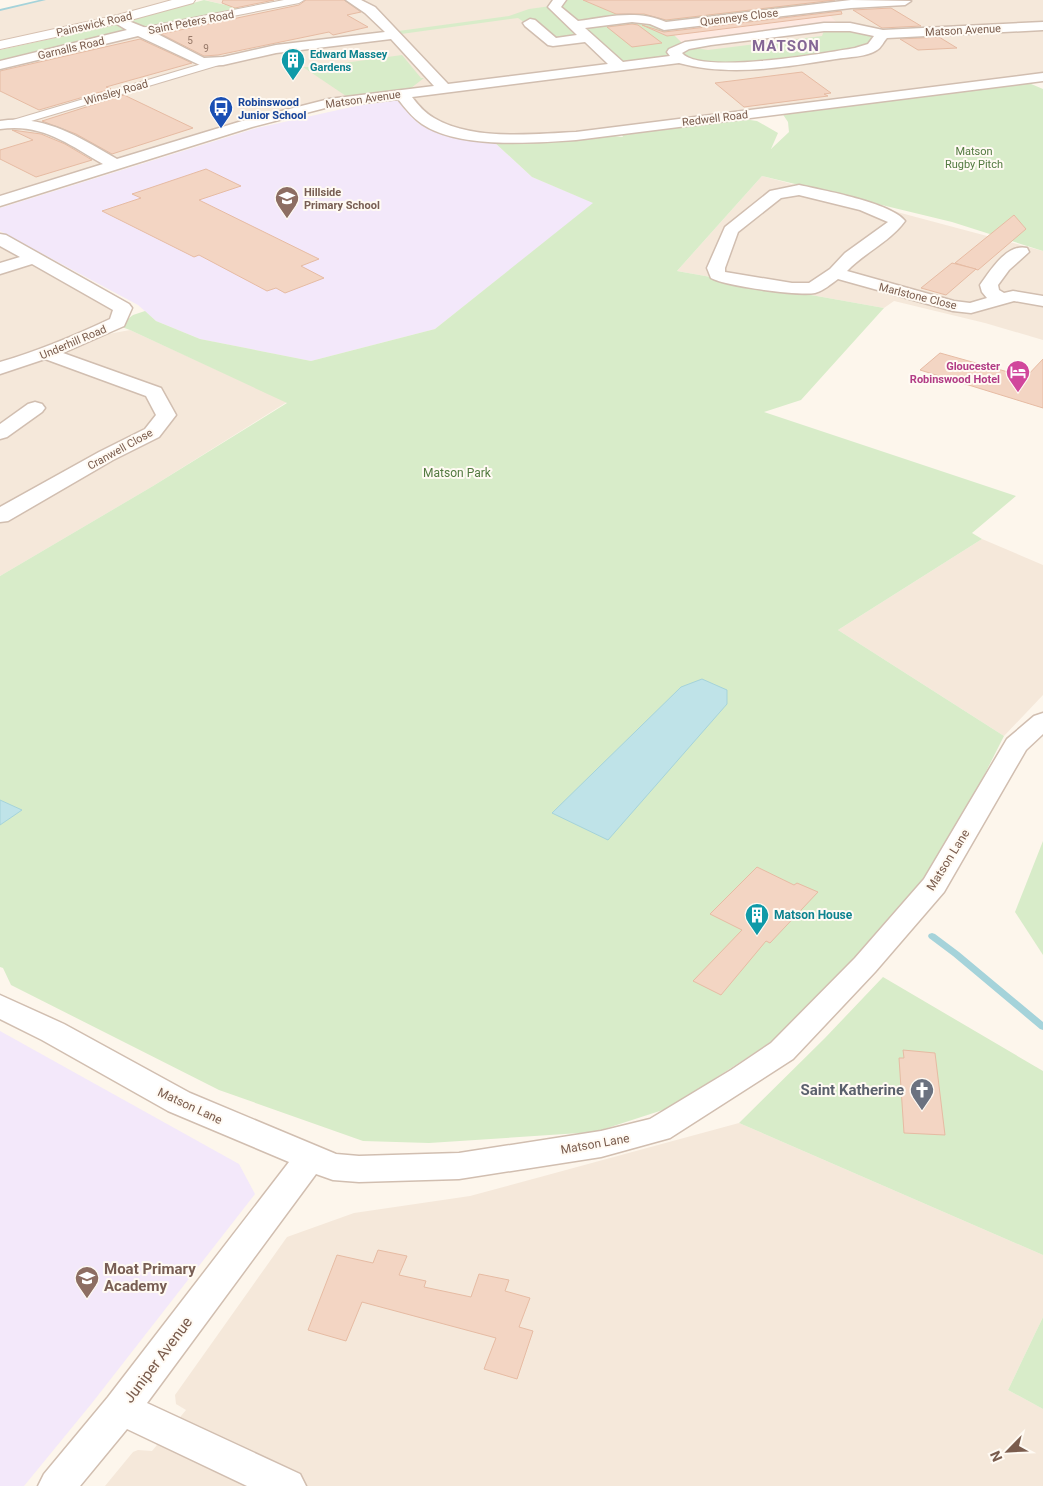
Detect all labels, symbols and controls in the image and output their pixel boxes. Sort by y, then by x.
street label: Quenneys Close [699,6,779,29]
street label: Saint Peters Road [147,8,235,37]
street label: Painswick Road [55,9,133,40]
street label: Matson Avenue [925,22,1001,39]
street label: Garnalls Road [36,34,106,62]
house number: 5 [187,35,193,46]
district label: MATSON [752,37,820,55]
house number: 9 [203,43,209,54]
building icon: Edward Massey Gardens [280,47,306,81]
place label: Edward Massey Gardens [310,48,388,74]
street label: Winsley Road [83,77,150,108]
street label: Matson Avenue [325,88,402,111]
bus stop icon: Robinswood Junior School [208,95,234,129]
place label: Robinswood Junior School [238,96,306,122]
street label: Redwell Road [681,108,749,129]
park label: Matson Rugby Pitch [945,145,1003,171]
school or university icon: Hillside Primary School [274,185,300,219]
place label: Hillside Primary School [304,186,380,212]
street label: Marlstone Close [878,281,958,312]
street label: Underhill Road [38,323,108,362]
hotel icon: Gloucester Robinswood Hotel [1005,359,1031,393]
place label: Gloucester Robinswood Hotel [910,360,1000,386]
street label: Cranwell Close [85,426,155,473]
park label: Matson Park [423,466,492,480]
street label: Matson Lane [924,827,972,893]
building icon: Matson House [744,902,770,936]
place label: Matson House [774,908,853,922]
church icon: Saint Katherine [909,1077,935,1111]
place label: Saint Katherine [800,1081,904,1099]
street label: Matson Lane [156,1085,224,1127]
street label: Matson Lane [560,1131,630,1157]
place label: Moat Primary Academy [104,1260,196,1295]
school or university icon: Moat Primary Academy [74,1265,100,1299]
street label: Juniper Avenue [120,1314,196,1406]
north arrow [983,1426,1033,1476]
text: N [987,1449,1005,1464]

